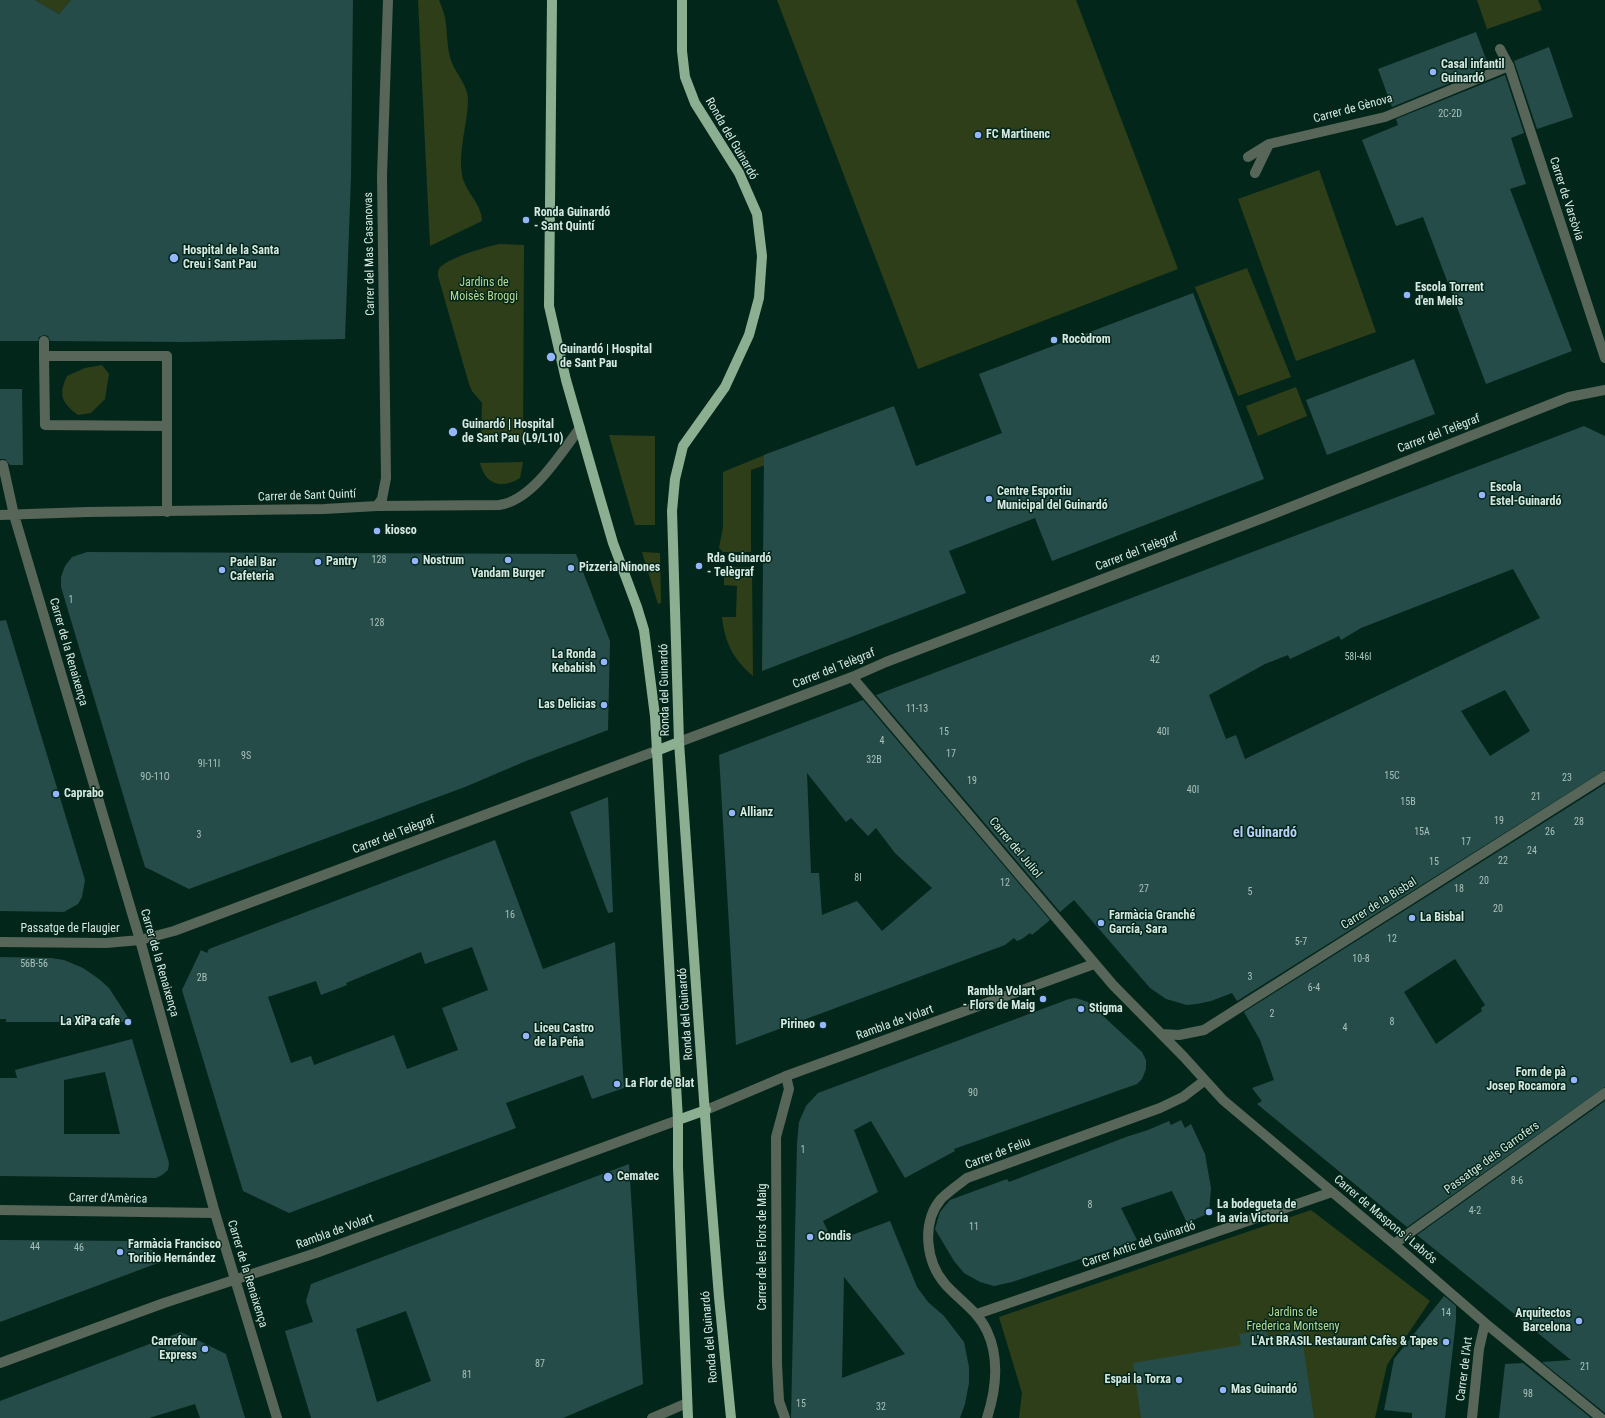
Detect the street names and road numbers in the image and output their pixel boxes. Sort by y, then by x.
street label: Carrer de Gènova [1312,92,1394,126]
street label: Ronda del Guinardó [702,95,760,183]
street label: Carrer de Varsòvia [1546,155,1586,243]
street label: Carrer del Mas Casanovas [362,192,378,316]
street label: Carrer del Telègraf [1396,412,1482,456]
street label: Carrer de Sant Quintí [258,487,356,505]
street label: Carrer del Telègraf [1094,530,1180,574]
street label: Carrer de la Renaixença [46,596,90,708]
street label: Ronda del Guinardó [657,644,673,736]
street label: Carrer del Telègraf [791,646,877,692]
street label: Carrer del Telègraf [351,813,437,857]
street label: Carrer del Juliol [985,815,1045,881]
street label: Carrer de la Bisbal [1338,875,1420,933]
street label: Carrer de la Renaixença [137,907,181,1019]
street label: Passatge de Flaugier [20,922,120,936]
street label: Ronda del Guinardó [676,967,696,1061]
street label: Rambla de Volart [854,1002,936,1044]
street label: Passatge dels Garrofers [1442,1119,1542,1197]
street label: Carrer de Feliu [963,1135,1033,1173]
street label: Carrer de Maspons i Labrós [1330,1173,1440,1267]
street label: Carrer de les Flors de Maig [756,1184,770,1310]
street label: Carrer d'Amèrica [69,1191,147,1207]
street label: Rambla de Volart [294,1211,376,1253]
street label: Carrer de la Renaixença [224,1219,270,1329]
street label: Carrer Antic del Guinardó [1080,1219,1198,1271]
street label: Ronda del Guinardó [699,1290,721,1384]
street label: Carrer de l'Art [1454,1336,1476,1402]

